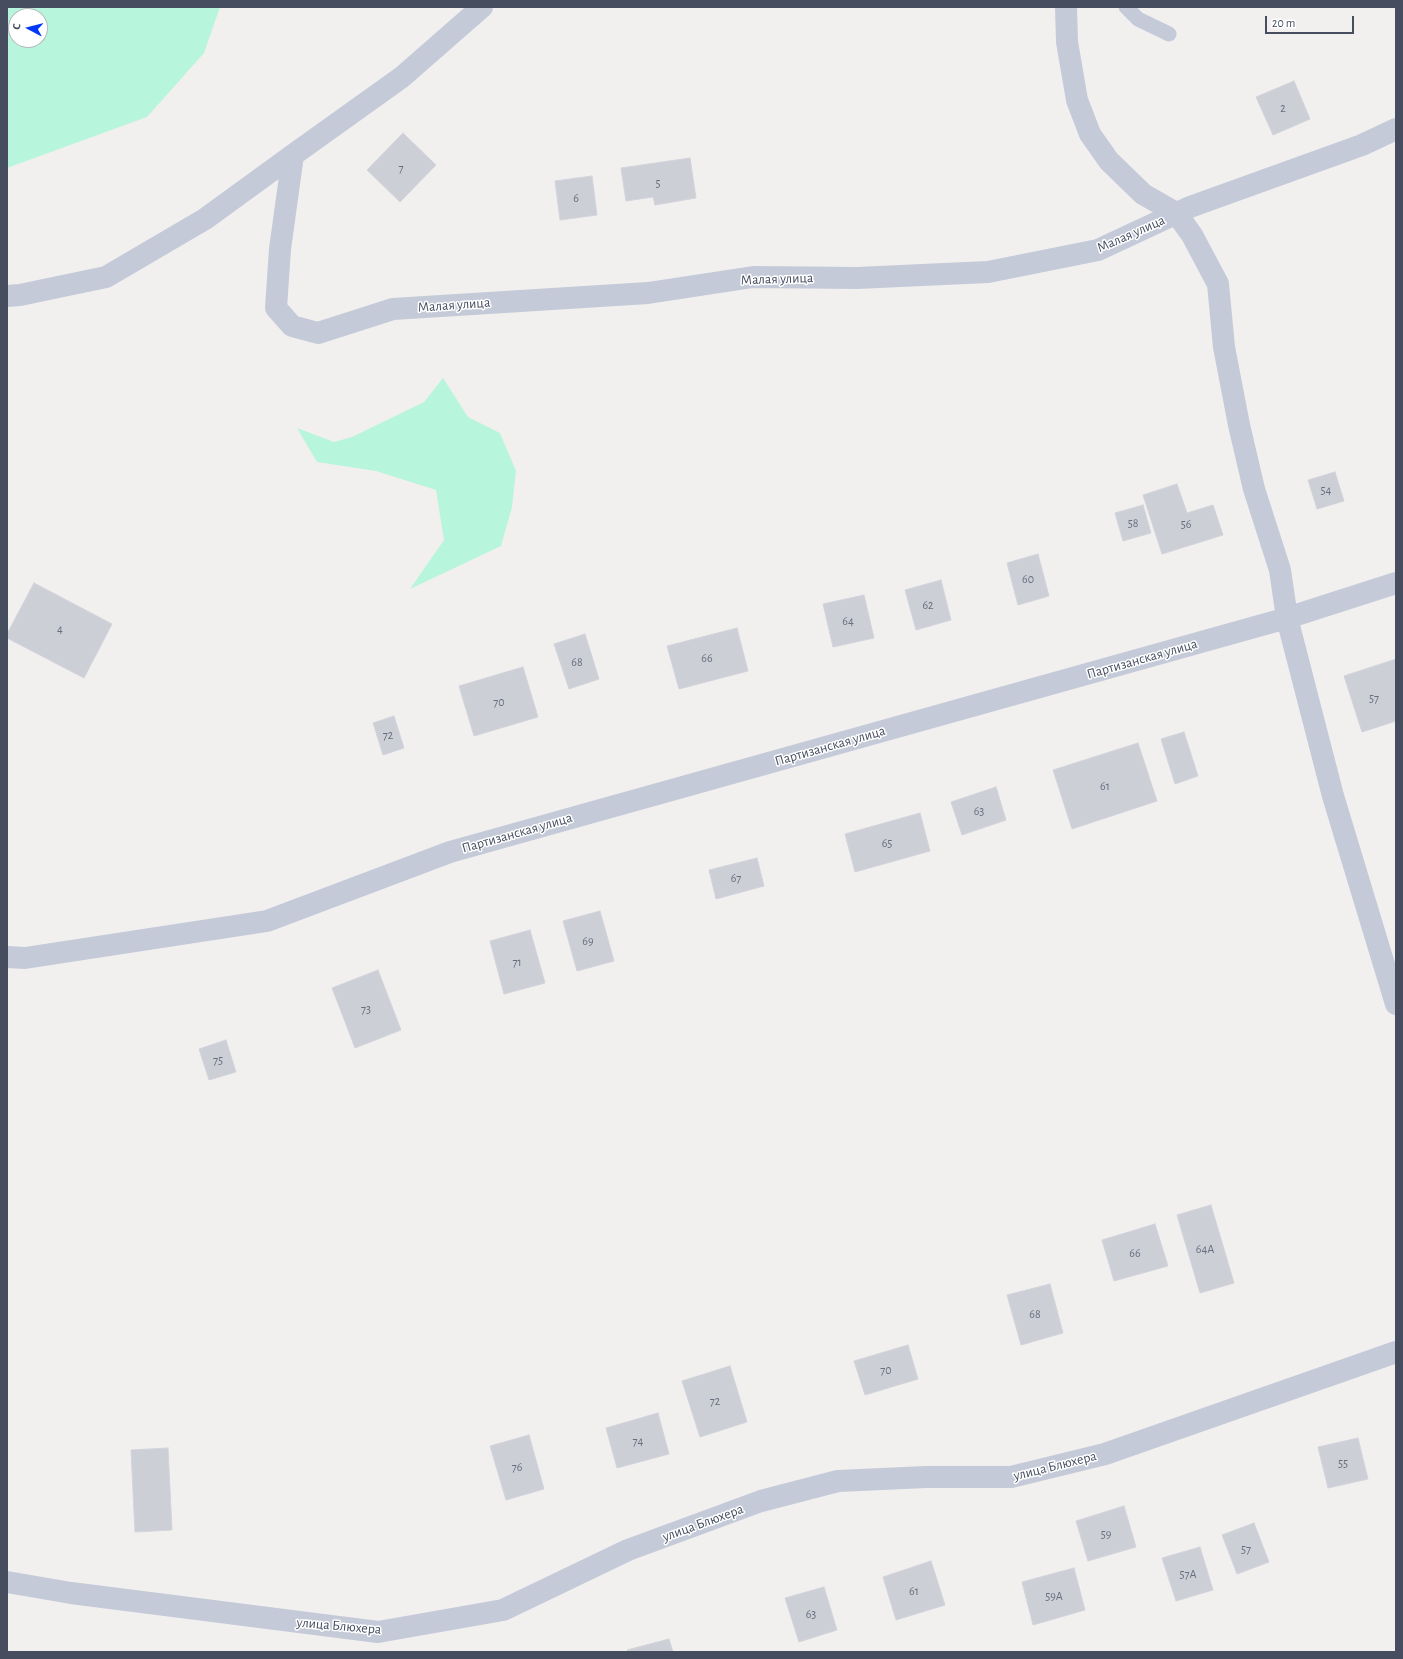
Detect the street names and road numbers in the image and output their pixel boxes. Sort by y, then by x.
street label: Малая улица [1094,212,1168,256]
street label: Малая улица [740,269,814,289]
street label: Малая улица [417,294,491,316]
street label: Партизанская улица [1085,635,1199,683]
street label: Партизанская улица [773,722,887,770]
street label: Партизанская улица [460,809,574,857]
street label: улица Блюхера [1012,1448,1098,1484]
street label: улица Блюхера [660,1501,746,1545]
street label: улица Блюхера [296,1614,382,1638]

